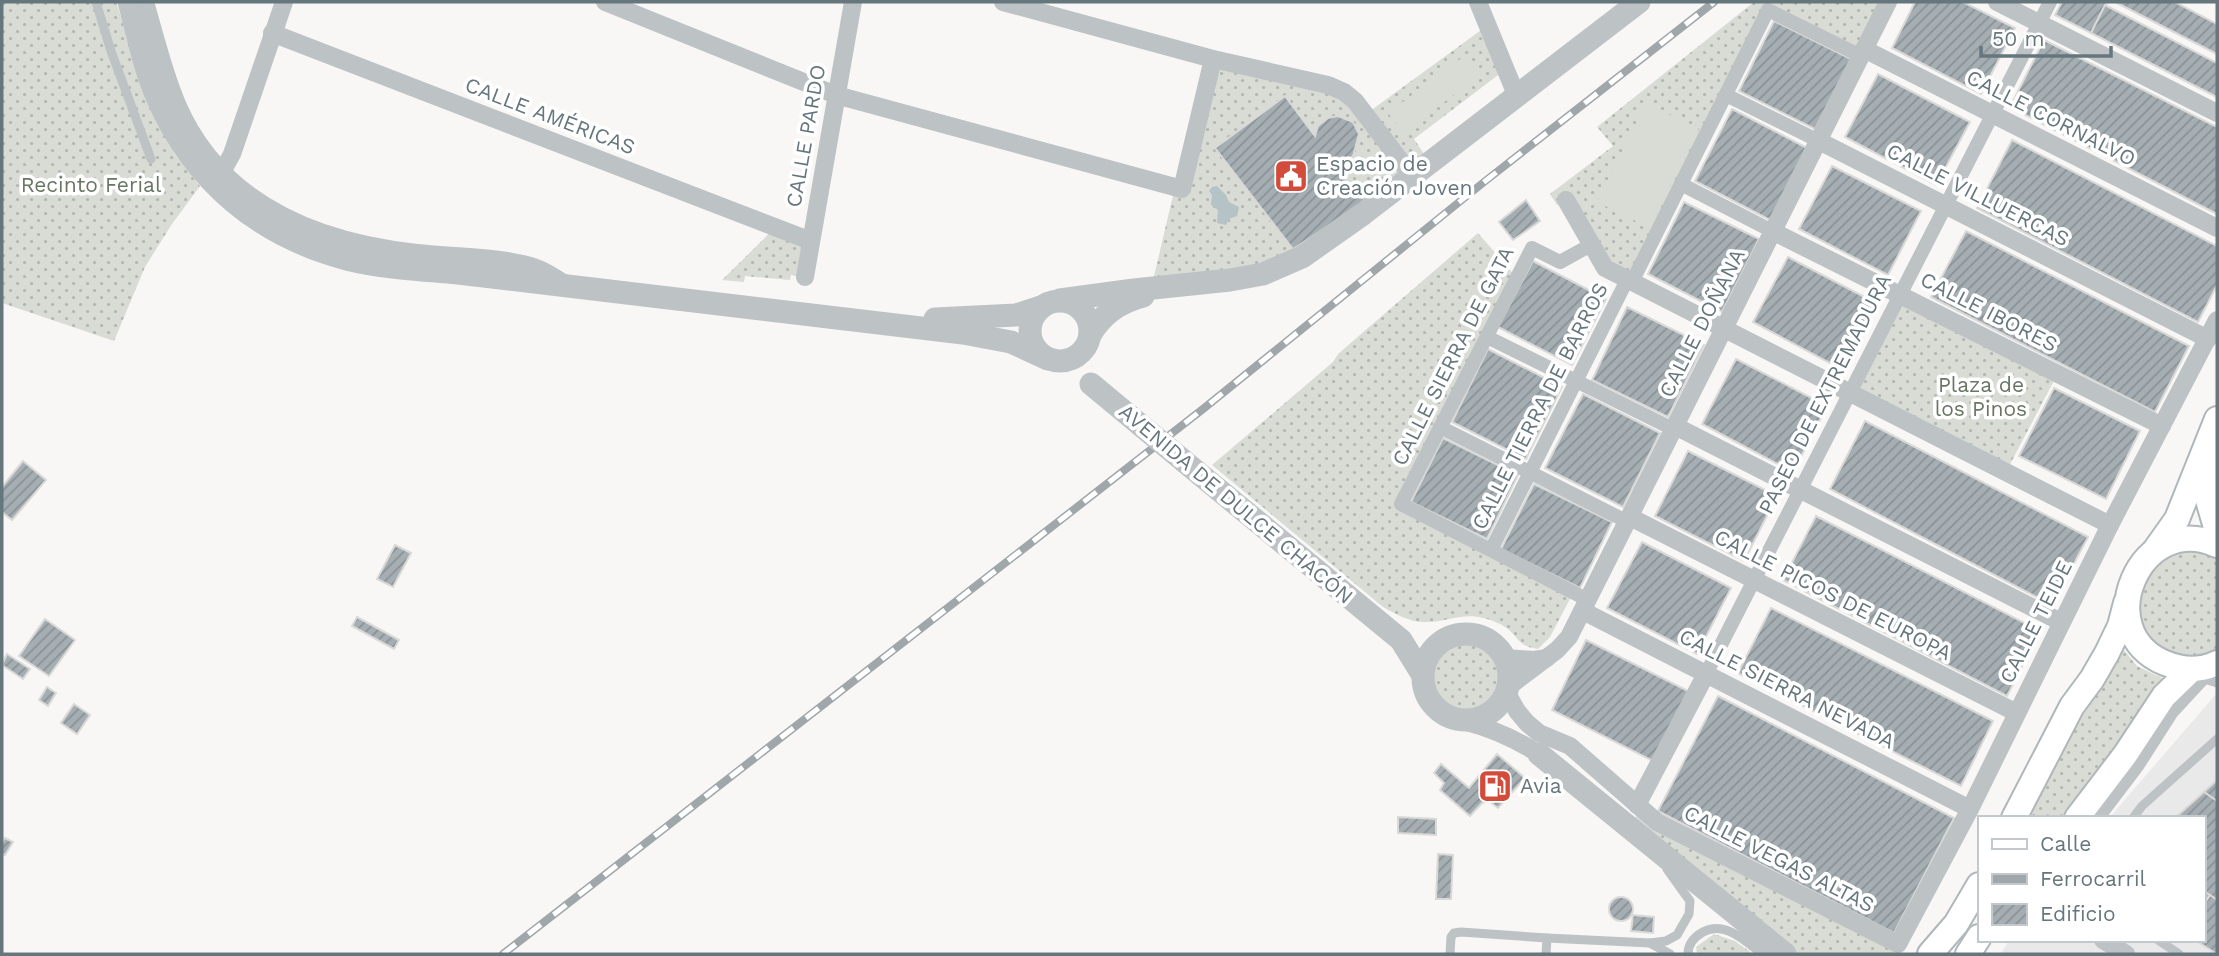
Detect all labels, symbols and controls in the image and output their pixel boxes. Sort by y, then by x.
scale bar [1981,14,2110,58]
text: 50 m [1992,26,2044,51]
street label: CALLE PARDO [781,63,830,209]
street label: CALLE CORNALVO [1962,64,2140,171]
street label: CALLE AMÉRICAS [462,72,639,159]
street label: CALLE VILLUERCAS [1883,138,2074,251]
place label: Espacio de Creación Joven [1316,151,1473,200]
public building icon: Espacio de Creación Joven [1272,157,1310,195]
park label: Recinto Ferial [21,172,162,197]
street label: CALLE SIERRA DE GATA [1386,242,1519,470]
street label: CALLE DOÑANA [1653,244,1750,401]
street label: CALLE IBORES [1917,266,2062,357]
street label: PASEO DE EXTREMADURA [1753,269,1896,518]
street label: CALLE TIERRA DE BARROS [1466,278,1613,533]
park label: Plaza de los Pinos [1935,372,2027,421]
street label: AVENIDA DE DULCE CHACÓN [1114,398,1358,609]
street label: CALLE PICOS DE EUROPA [1710,524,1956,665]
street label: CALLE TEIDE [1994,556,2077,687]
street label: CALLE SIERRA NEVADA [1675,623,1899,754]
fuel station icon: Avia [1476,767,1514,805]
place label: Avia [1520,773,1562,798]
street label: CALLE VEGAS ALTAS [1680,800,1879,917]
legend [1978,816,2205,942]
text: Calle [2040,831,2091,856]
text: Ferrocarril [2040,866,2147,891]
text: Edificio [2040,901,2116,926]

